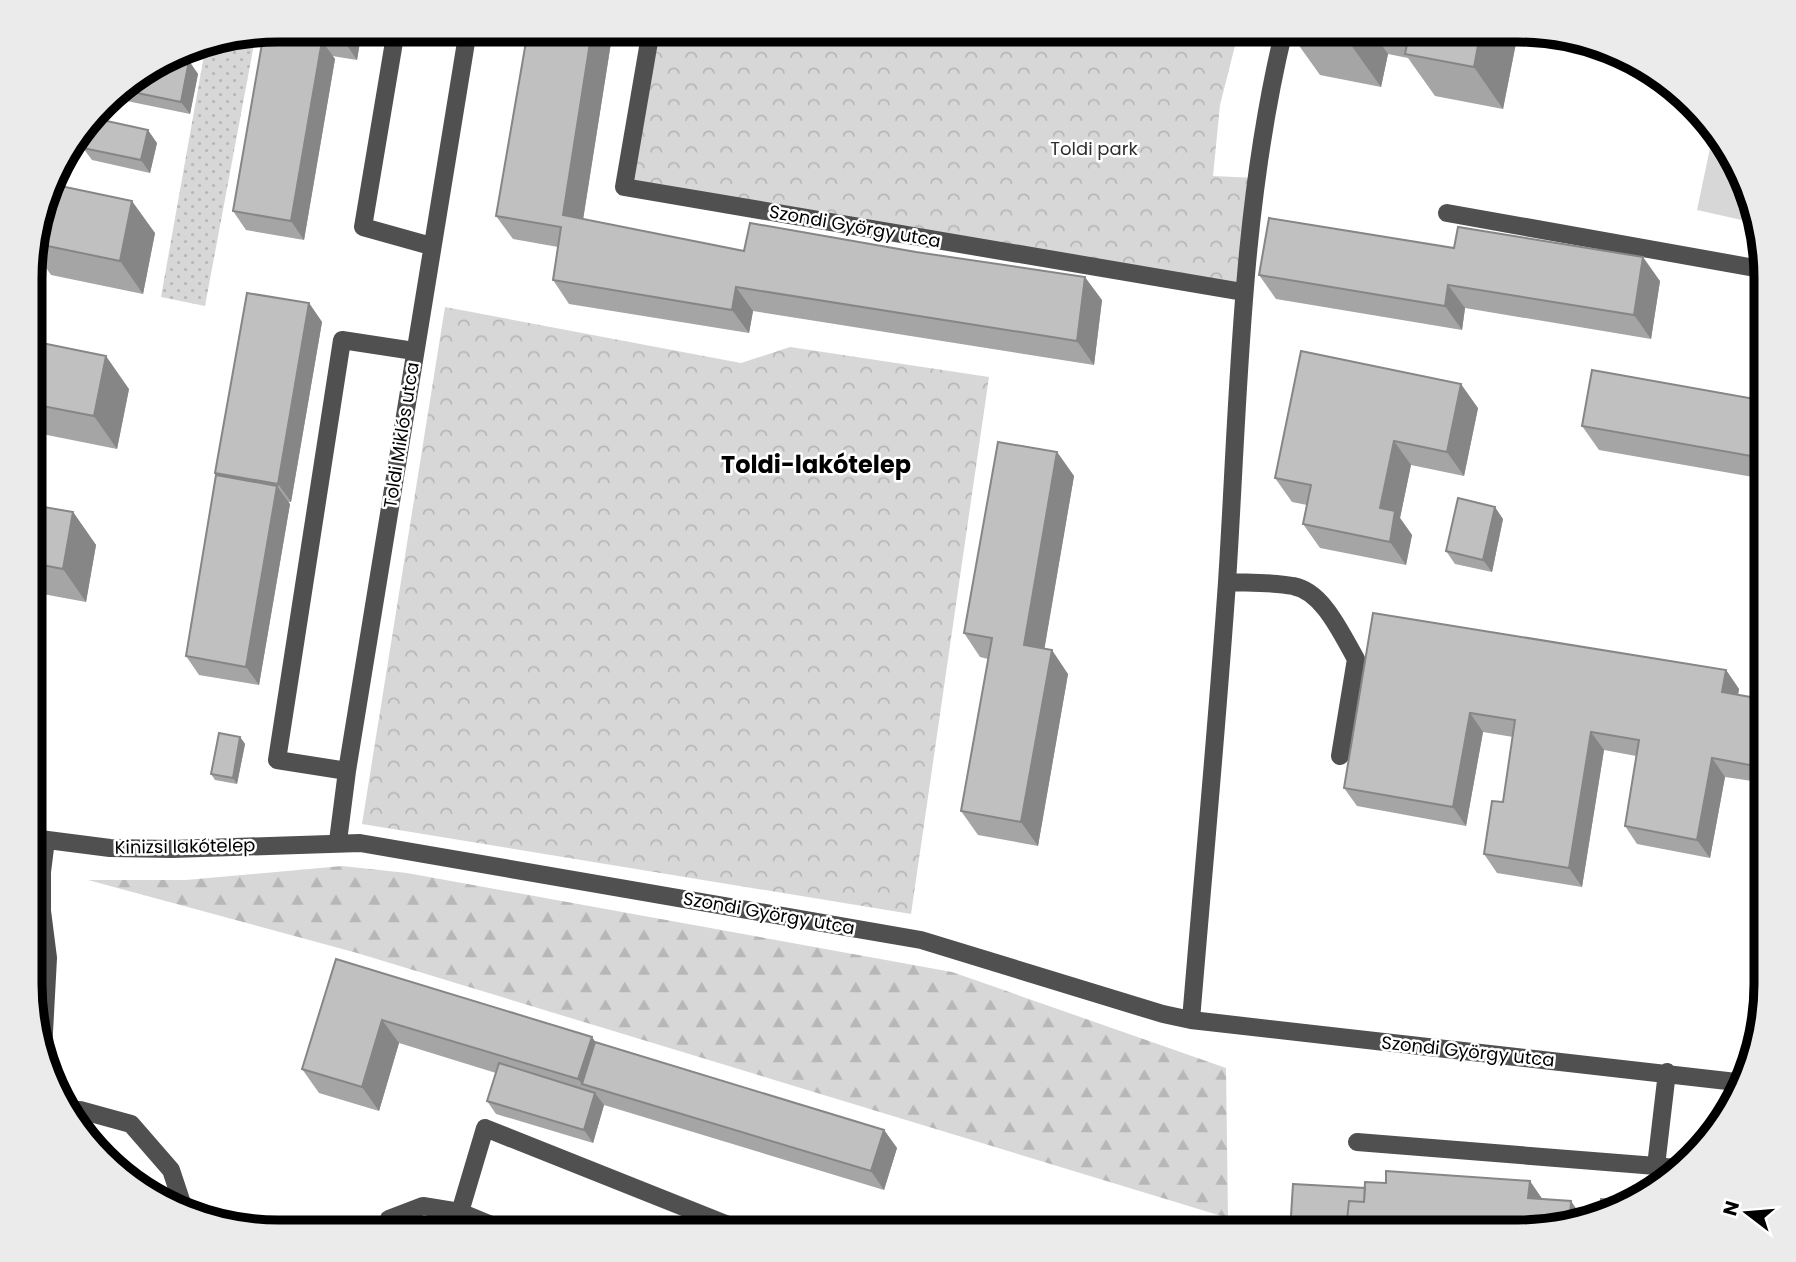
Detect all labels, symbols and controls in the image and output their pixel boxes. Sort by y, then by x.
park label: Toldi park [1050,136,1138,161]
street label: Szondi György utca [767,199,943,253]
street label: Toldi Miklós utca [377,360,425,510]
district label: Toldi-lakótelep [721,448,911,481]
street label: Kinizsi lakótelep [114,832,256,860]
street label: Szondi György utca [681,886,857,940]
street label: Szondi György utca [1380,1029,1556,1073]
north arrow [1712,1178,1782,1248]
text: N [1716,1198,1746,1219]

